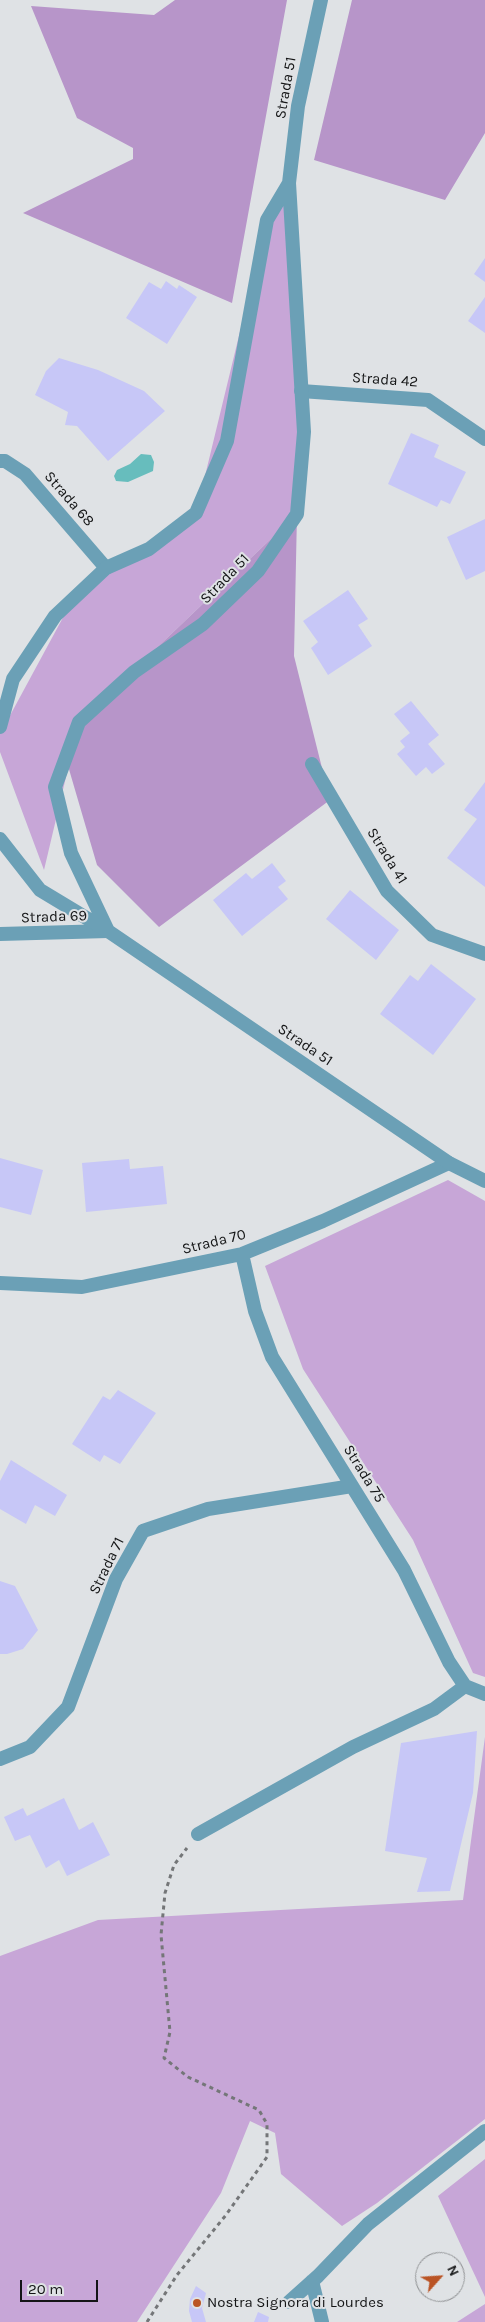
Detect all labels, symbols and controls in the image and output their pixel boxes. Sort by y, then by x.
street label: Strada 51 [272,56,300,120]
street label: Strada 42 [351,369,419,391]
street label: Strada 68 [40,468,98,530]
street label: Strada 51 [197,550,253,608]
street label: Strada 41 [363,825,411,887]
street label: Strada 69 [21,907,87,927]
street label: Strada 51 [274,1020,336,1070]
street label: Strada 70 [180,1225,248,1259]
street label: Strada 75 [339,1442,389,1506]
street label: Strada 71 [86,1535,128,1597]
north arrow [415,2252,465,2302]
text: N [443,2262,463,2279]
scale bar [22,2270,100,2302]
text: 20 m [28,2280,63,2298]
place label: Nostra Signora di Lourdes [207,2294,384,2312]
marker: Nostra Signora di Lourdes [191,2297,203,2309]

